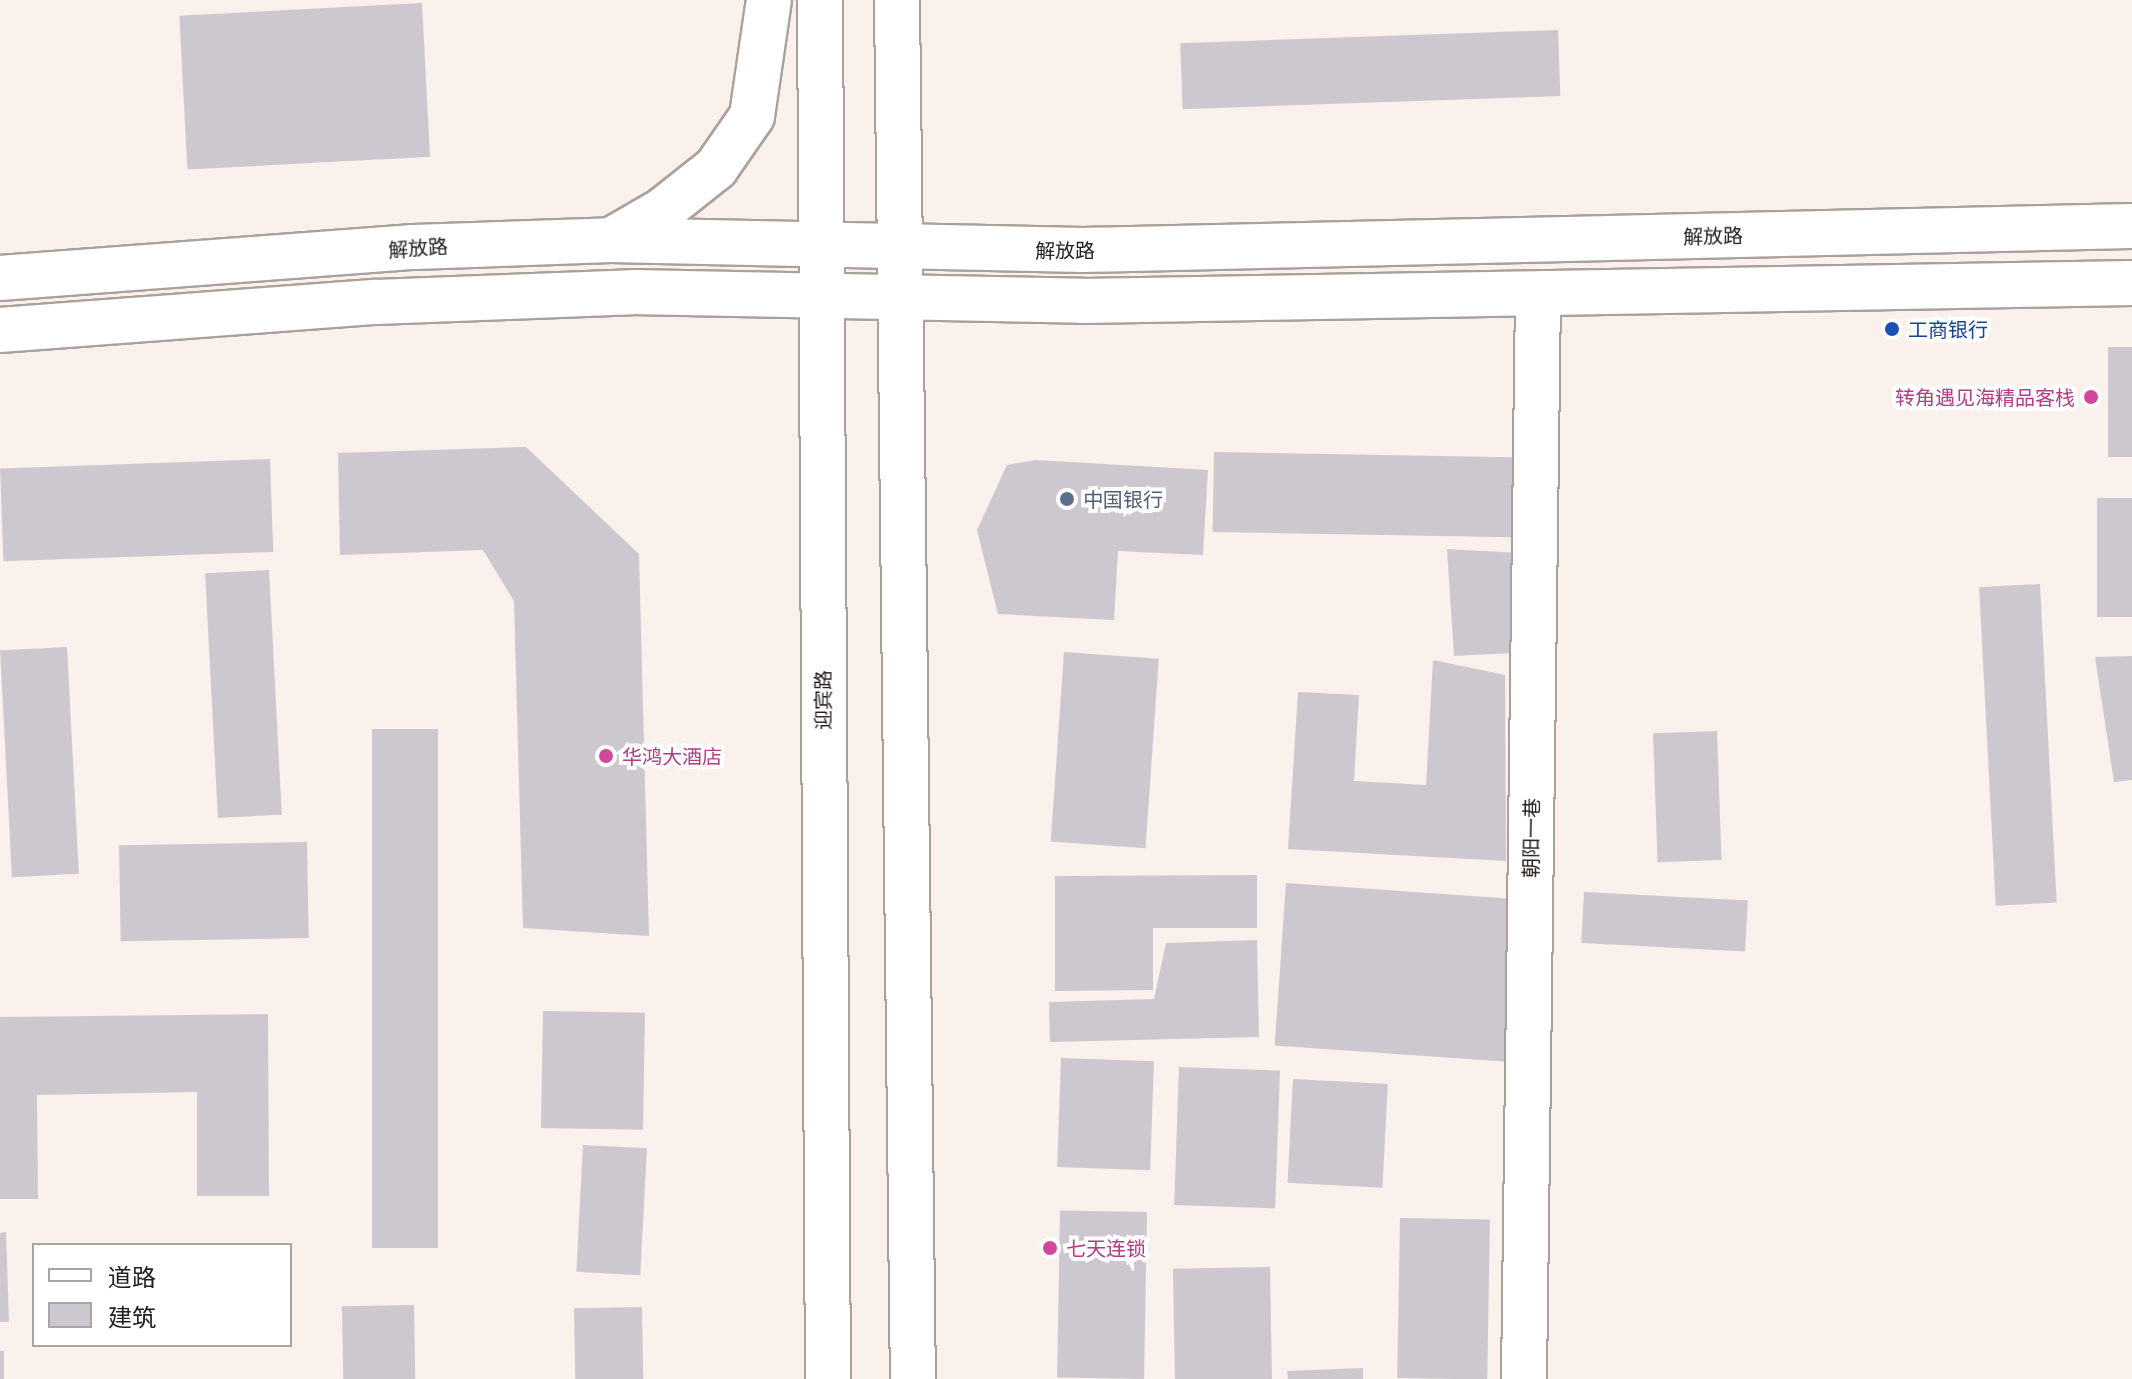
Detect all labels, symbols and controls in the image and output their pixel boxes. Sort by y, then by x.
street label: 解放路 [1683,223,1743,249]
street label: 解放路 [387,234,449,262]
street label: 解放路 [1035,238,1095,262]
place label: 工商银行 [1908,317,1988,341]
marker: 工商银行 [1883,320,1901,338]
place label: 转角遇见海精品客栈 [1895,385,2075,409]
marker: 转角遇见海精品客栈 [2082,388,2100,406]
place label: 中国银行 [1083,487,1163,511]
marker: 中国银行 [1058,490,1076,508]
street label: 迎宾路 [811,670,835,730]
place label: 华鸿大酒店 [622,744,722,768]
marker: 华鸿大酒店 [597,747,615,765]
street label: 朝阳一巷 [1518,798,1544,878]
place label: 七天连锁 [1066,1236,1146,1260]
marker: 七天连锁 [1041,1239,1059,1257]
legend [32,1243,292,1347]
text: 道路 [108,1260,156,1293]
text: 建筑 [108,1300,156,1333]

